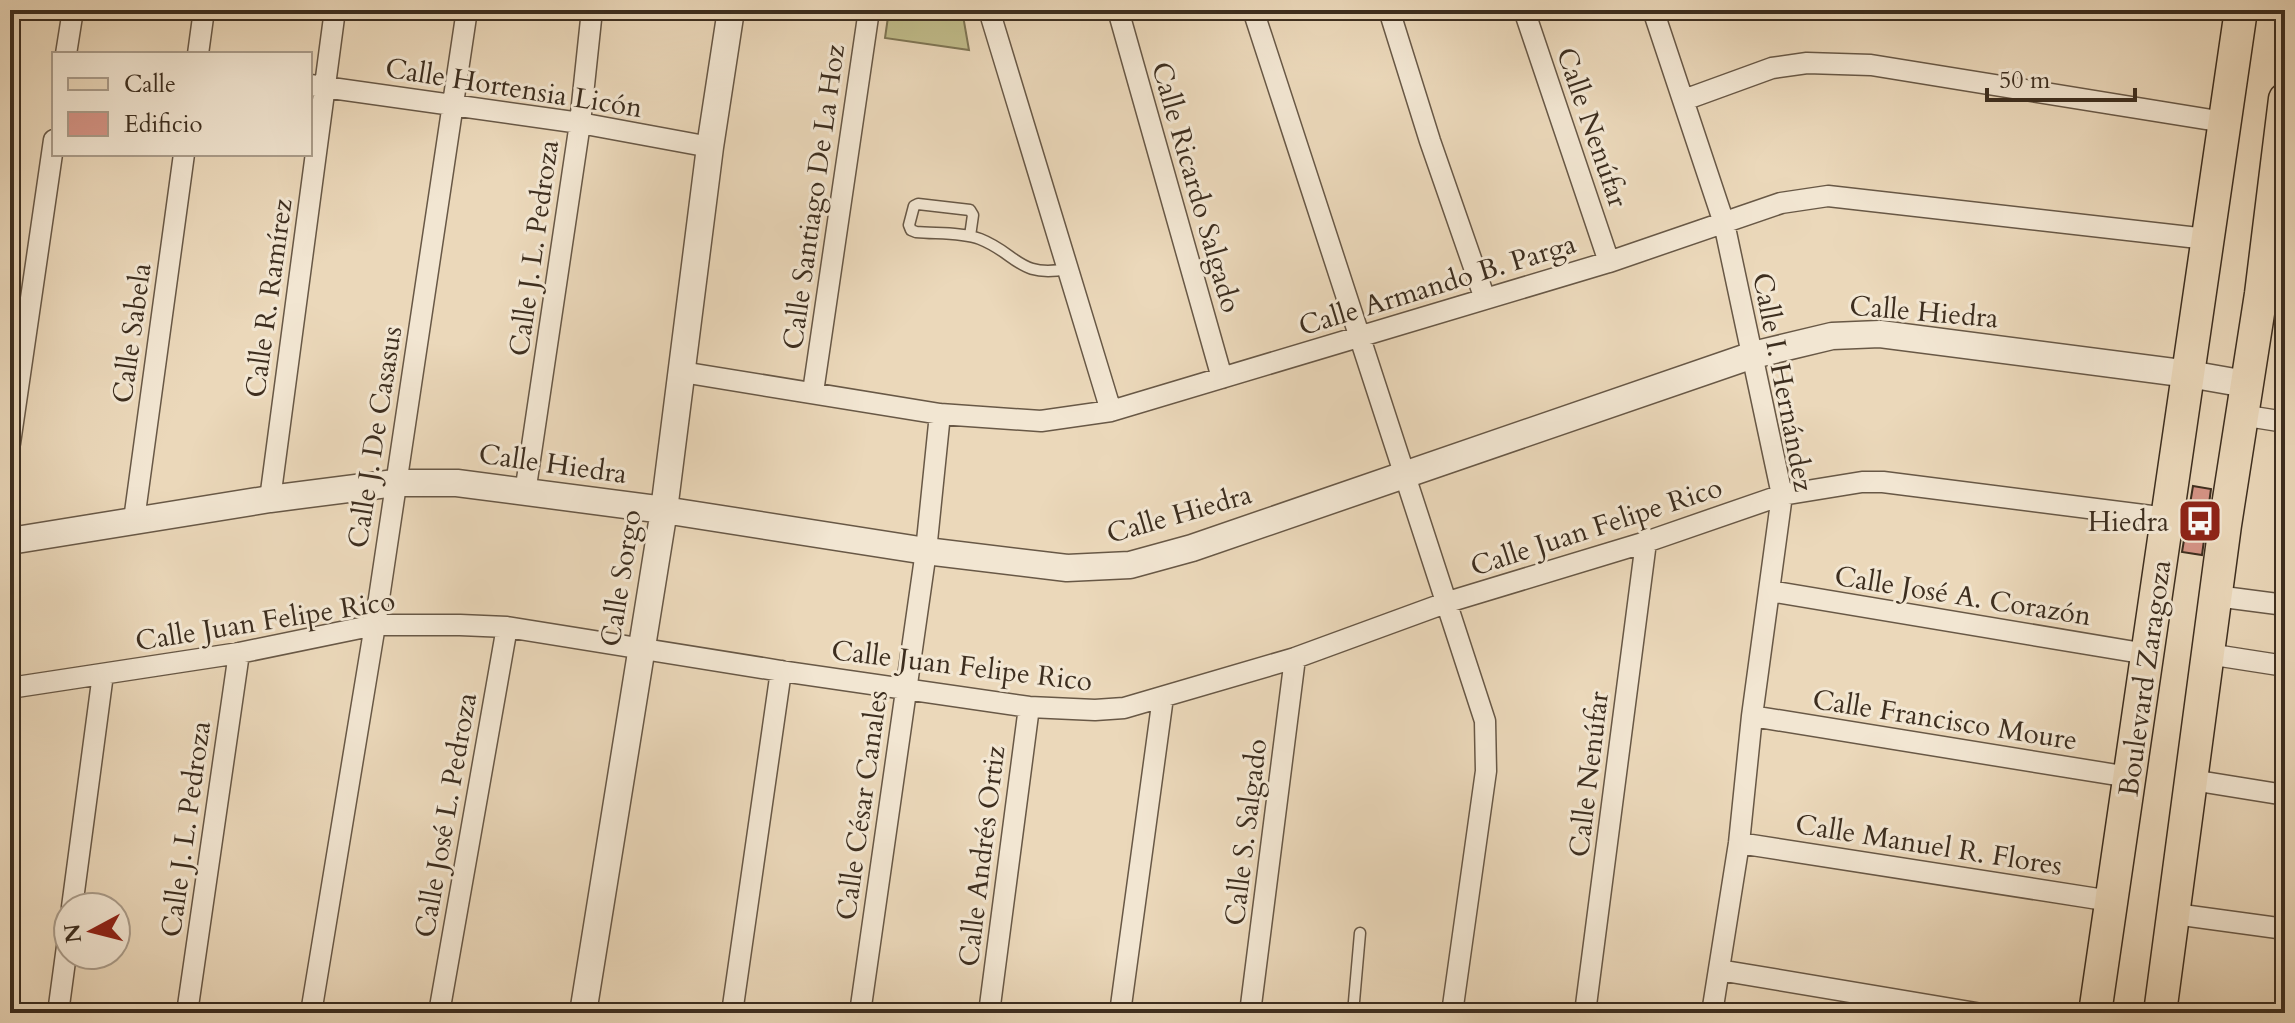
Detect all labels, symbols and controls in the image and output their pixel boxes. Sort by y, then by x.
street label: Calle Santiago De La Hoz [774,42,854,352]
street label: Calle Nenúfar [1547,42,1637,213]
street label: Calle Hortensia Licón [383,49,645,127]
legend [52,52,312,156]
scale bar [1987,52,2135,102]
street label: Calle Ricardo Salgado [1142,58,1250,317]
text: 50 m [1999,64,2051,97]
text: Calle [124,68,176,101]
text: Edificio [124,108,203,141]
street label: Calle J. L. Pedroza [500,138,568,359]
street label: Calle R. Ramírez [236,196,302,400]
street label: Calle Armando B. Parga [1294,225,1580,345]
street label: Calle Sabela [103,261,161,406]
street label: Calle I. Hernández [1743,269,1823,496]
street label: Calle Hiedra [1848,287,2000,337]
street label: Calle J. De Casasus [339,323,411,551]
street label: Calle Hiedra [476,435,629,493]
street label: Calle Juan Felipe Rico [1466,468,1727,586]
street label: Calle Hiedra [1102,475,1256,553]
bus stop icon: Hiedra [2176,497,2224,545]
place label: Hiedra [2088,503,2169,541]
street label: Calle Sorgo [591,507,651,649]
street label: Calle José A. Corazón [1832,557,2094,635]
street label: Boulevard Zaragoza [2110,558,2180,799]
street label: Calle Juan Felipe Rico [133,582,398,660]
street label: Calle Juan Felipe Rico [829,631,1094,701]
street label: Calle Francisco Moure [1810,680,2080,760]
street label: Calle César Canales [827,688,897,923]
street label: Calle Nenúfar [1560,688,1618,859]
street label: Calle José L. Pedroza [406,690,486,941]
street label: Calle J. L. Pedroza [152,719,220,940]
street label: Calle S. Salgado [1216,737,1276,928]
street label: Calle Andrés Ortiz [950,743,1014,969]
street label: Calle Manuel R. Flores [1793,805,2065,885]
north arrow [52,891,132,971]
text: N [57,922,89,945]

